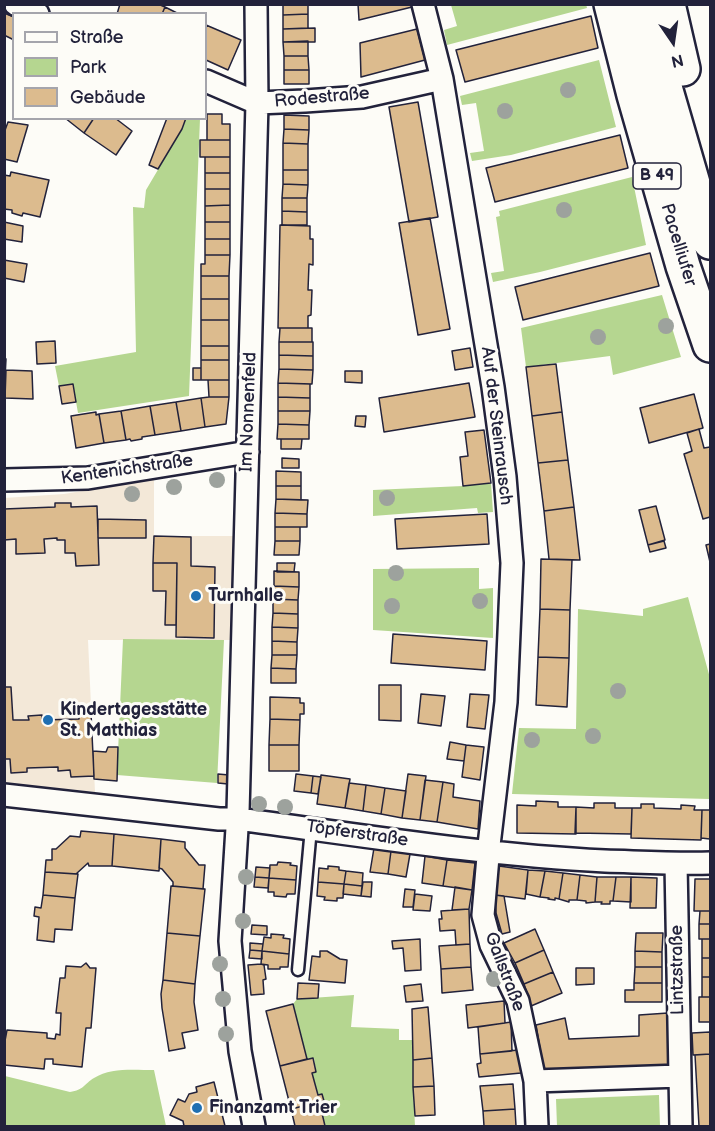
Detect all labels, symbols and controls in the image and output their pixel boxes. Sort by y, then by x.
legend [12,12,207,120]
north arrow [643,12,703,72]
text: Straße [70,27,123,48]
text: N [669,49,685,71]
text: Park [70,57,106,78]
street label: Rodestraße [273,83,371,113]
text: Gebäude [70,87,146,108]
road number: B 49 [633,163,681,189]
street label: Pacelliufer [655,201,701,289]
street label: Auf der Steinrausch [476,346,516,506]
street label: Im Nonnenfeld [236,352,262,472]
street label: Kentenichstraße [60,450,194,490]
place label: Turnhalle [208,585,283,607]
marker: Turnhalle [189,589,203,603]
place label: Kindertagesstätte St. Matthias [60,699,207,742]
marker: Kindertagesstätte St. Matthias [41,713,55,727]
street label: Töpferstraße [305,816,409,852]
street label: Lintzstraße [666,925,690,1015]
street label: Gallstraße [479,929,529,1015]
place label: Finanzamt Trier [209,1097,337,1119]
marker: Finanzamt Trier [190,1101,204,1115]

